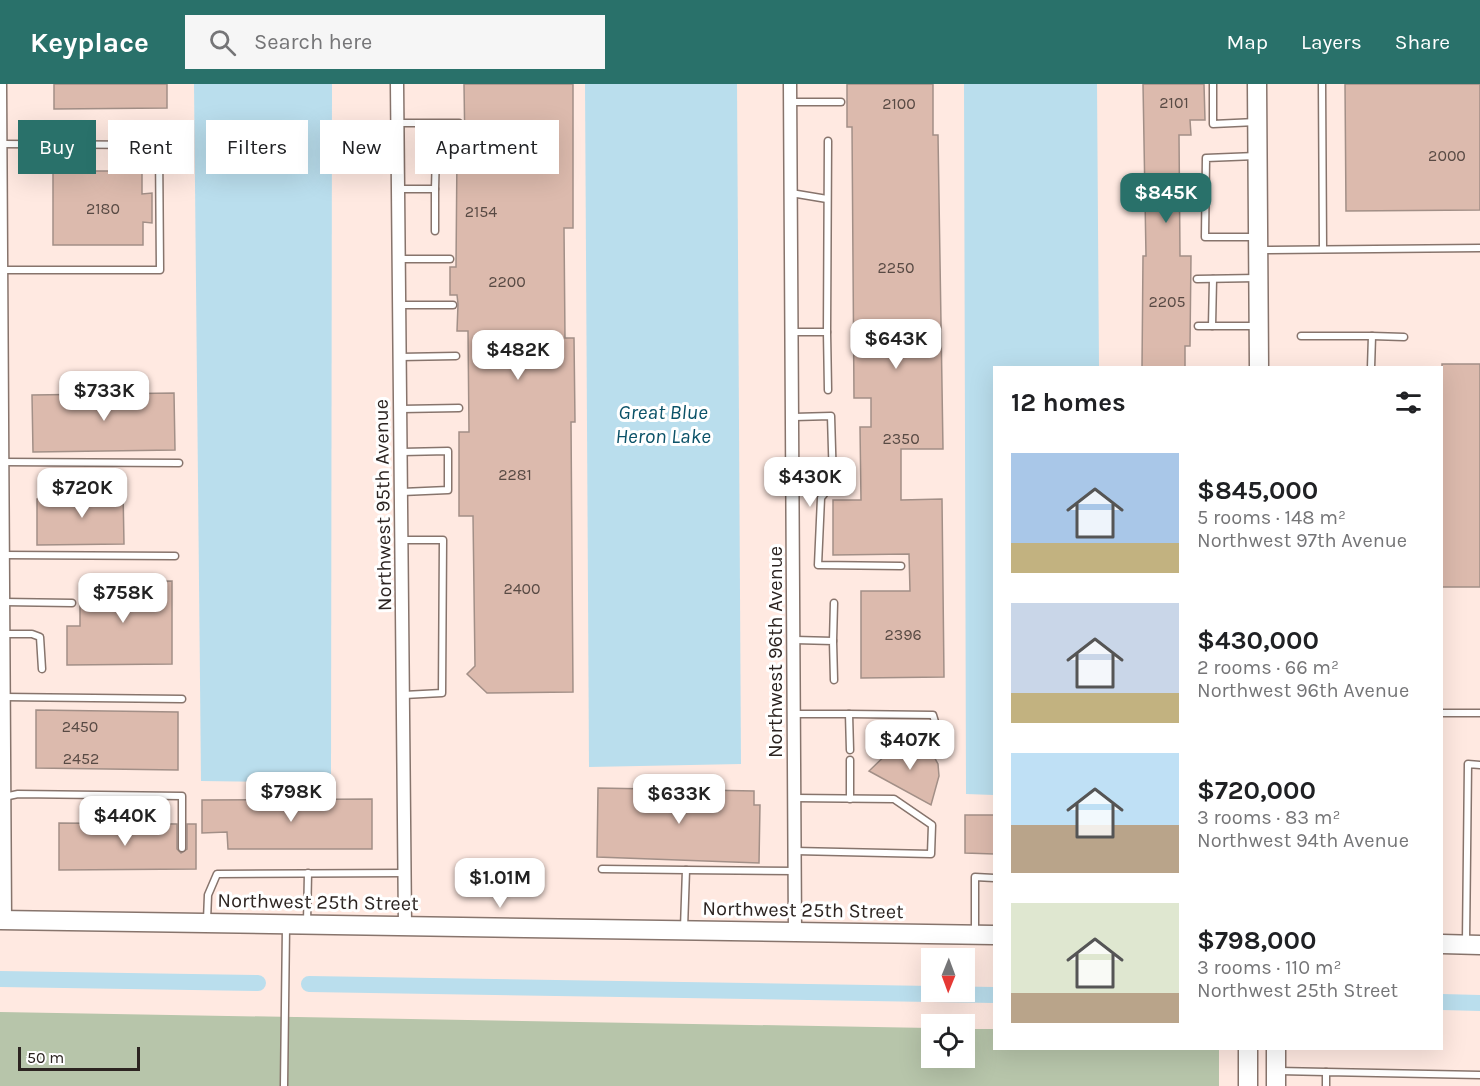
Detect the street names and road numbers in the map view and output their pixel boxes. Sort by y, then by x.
street label: Northwest 95th Avenue [370,399,396,611]
street label: Northwest 96th Avenue [764,546,787,758]
street label: Northwest 25th Street [217,889,419,915]
street label: Northwest 25th Street [702,897,904,923]

